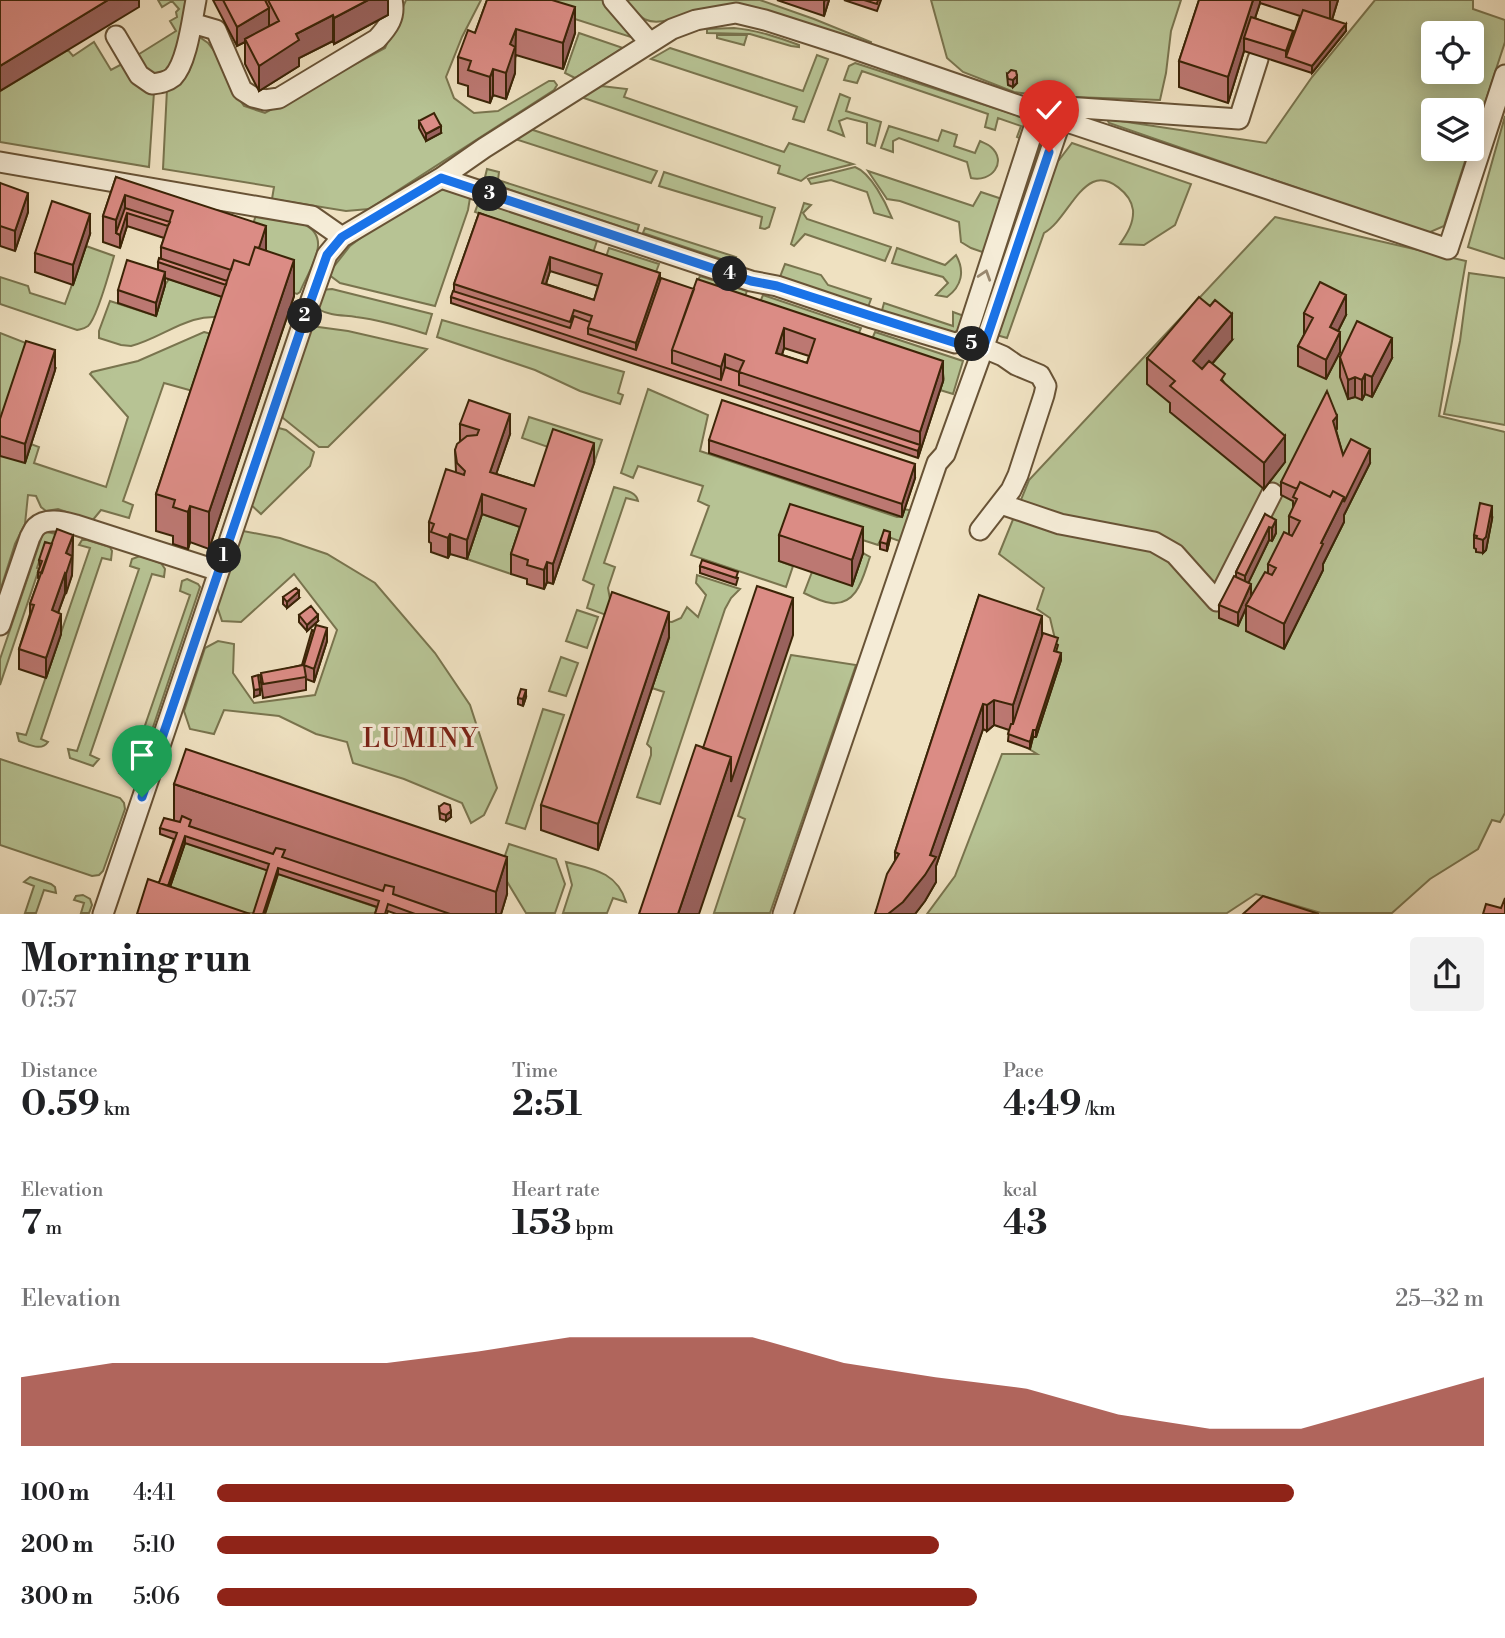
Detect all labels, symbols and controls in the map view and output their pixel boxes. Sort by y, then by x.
map controls [1421,21,1484,161]
button: locate [1421,21,1484,84]
pin [1019,80,1079,152]
icon: check [1030,91,1068,129]
button: layers [1421,98,1484,161]
pin: 3 [472,176,508,212]
text: 3 [484,181,495,205]
pin: 4 [712,256,748,292]
text: 4 [723,261,736,285]
one-way arrow [977,270,991,282]
pin: 2 [288,298,322,334]
text: 2 [299,303,310,327]
pin: 5 [954,326,990,362]
text: 5 [966,331,977,355]
pin: 1 [206,538,242,574]
text: 1 [219,543,228,567]
district label: LUMINY [363,723,479,755]
pin [112,725,172,797]
icon: arrive [123,736,161,774]
text: Morning run [21,936,251,983]
button: share [1410,937,1484,1011]
text: 07:57 [21,986,76,1014]
text: Distance [21,1059,98,1083]
text: Time [512,1059,558,1083]
text: Pace [1003,1059,1044,1083]
text: 0.59 [21,1083,100,1126]
text: 2:51 [512,1083,582,1126]
text: 4:49 [1003,1083,1082,1126]
text: km [100,1097,130,1121]
text: /km [1082,1097,1116,1121]
text: Elevation [21,1178,103,1202]
text: Heart rate [512,1178,600,1202]
text: kcal [1003,1178,1037,1202]
text: 7 [21,1202,42,1245]
text: 153 [512,1202,572,1245]
text: 43 [1003,1202,1048,1245]
text: m [42,1216,62,1240]
text: bpm [572,1216,614,1240]
text: Elevation [21,1285,121,1313]
text: 25–32 m [1395,1285,1484,1313]
text: 100 m [21,1479,89,1507]
text: 4:41 [133,1479,175,1507]
text: 200 m [21,1531,93,1559]
text: 5:10 [133,1531,175,1559]
text: 300 m [21,1583,93,1611]
text: 5:06 [133,1583,180,1611]

